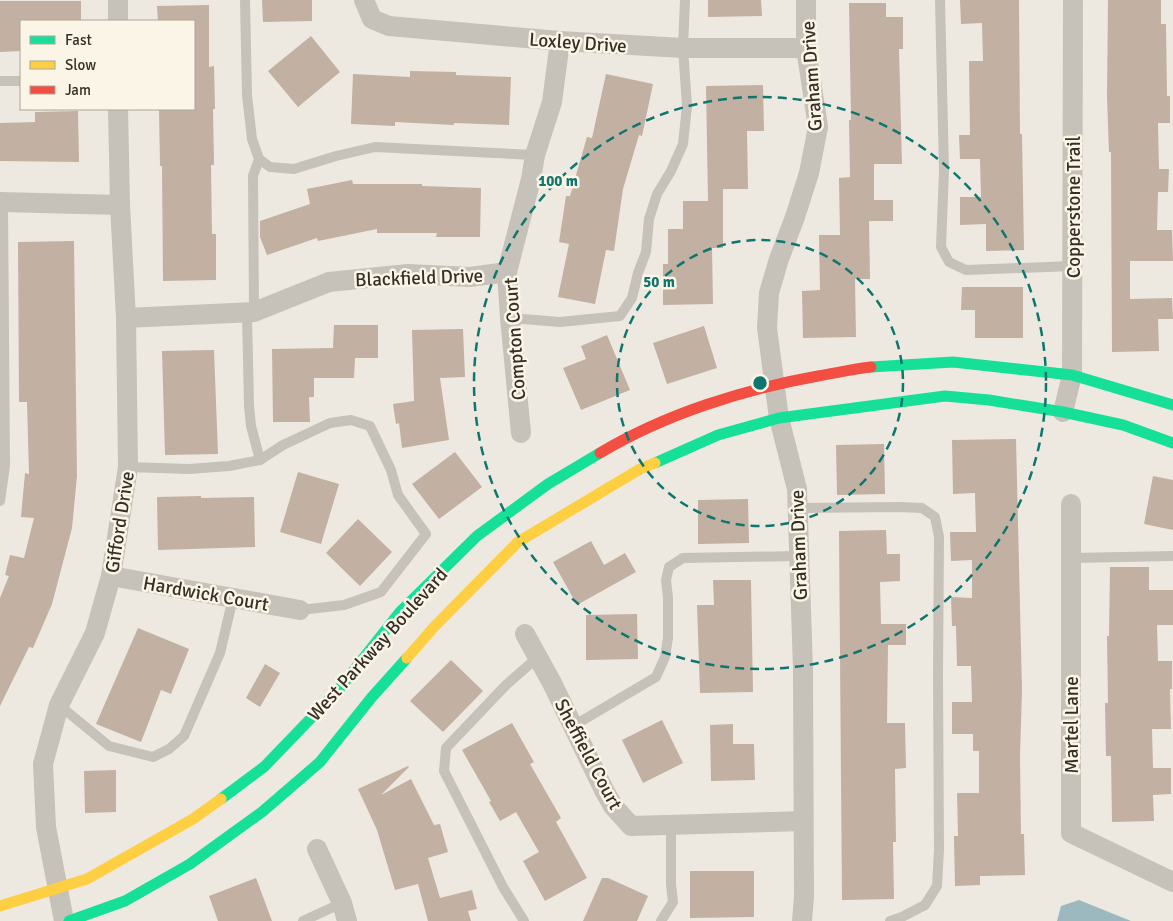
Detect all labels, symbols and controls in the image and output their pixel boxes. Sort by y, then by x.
legend [20,20,195,110]
street label: Graham Drive [796,20,828,132]
street label: Loxley Drive [528,28,628,58]
text: Fast [65,31,92,49]
text: Slow [65,56,96,74]
text: Jam [65,81,91,99]
street label: Copperstone Trail [1062,136,1086,278]
text: 100 m [538,172,578,190]
street label: Blackfield Drive [355,264,483,292]
text: 50 m [643,273,675,291]
street label: Compton Court [499,276,531,401]
centre of rings [751,374,769,392]
street label: Gifford Drive [100,470,140,575]
street label: Graham Drive [785,489,813,601]
street label: West Parkway Boulevard [303,563,453,726]
street label: Hardwick Court [141,571,271,617]
street label: Martel Lane [1060,676,1084,774]
street label: Sheffield Court [549,695,628,814]

